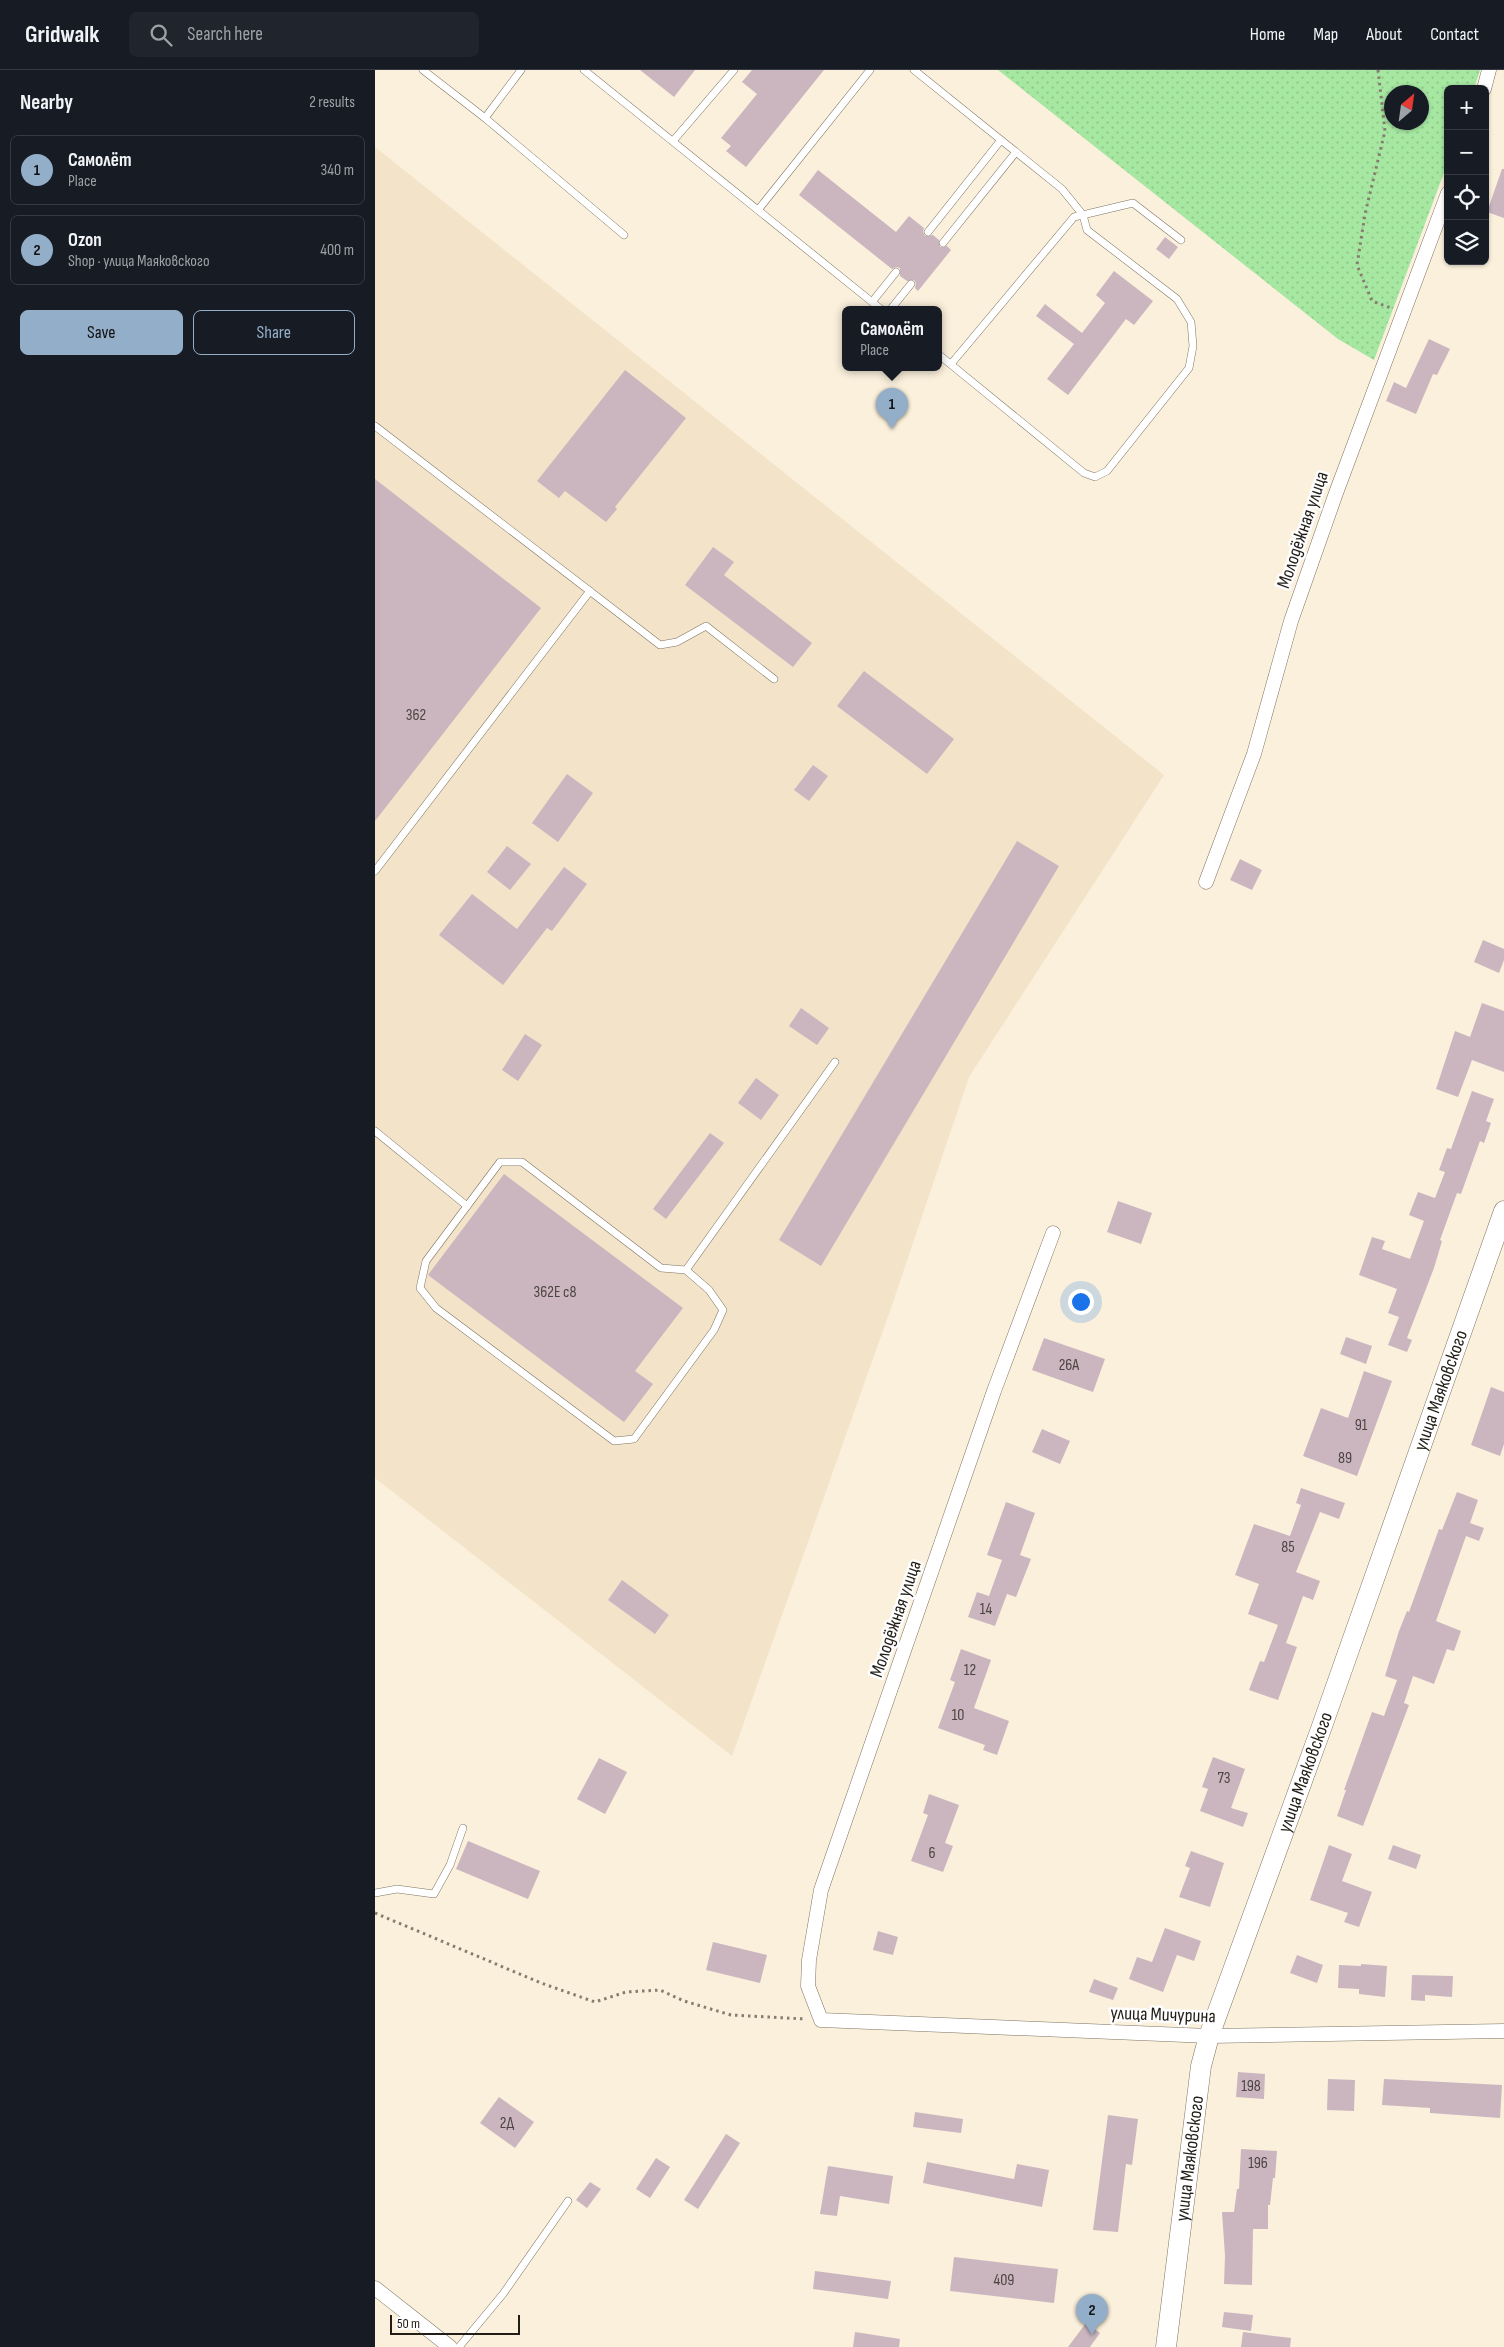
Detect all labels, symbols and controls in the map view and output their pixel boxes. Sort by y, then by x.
search box [129,12,479,57]
text: Gridwalk [25,20,99,49]
icon: search [147,21,175,49]
text: Search here [187,23,263,46]
text: Home [1250,24,1285,45]
text: Map [1313,24,1338,45]
text: About [1366,24,1402,45]
text: Contact [1430,24,1479,45]
north arrow [1384,85,1429,130]
map controls [1444,85,1489,265]
button: + [1444,85,1489,130]
text: Nearby [20,90,73,115]
text: 2 results [309,93,355,112]
button: − [1444,130,1489,175]
text: Самолёт [68,149,132,172]
text: 1 [34,161,40,180]
text: 340 m [321,161,354,180]
text: Place [68,172,97,191]
button: locate [1444,175,1489,220]
button: layers [1444,220,1489,265]
text: Ozon [68,229,102,252]
text: 2 [33,241,41,260]
text: 400 m [320,241,354,260]
text: Shop · улица Маяковского [68,252,210,271]
popup [842,306,942,371]
button: Save [20,310,183,355]
button: Share [193,310,355,355]
text: Самолёт [860,318,924,341]
text: Place [860,341,889,360]
pin: 1 [876,388,908,429]
street label: Молодёжная улица [1272,468,1334,592]
house number: 362 [406,706,426,725]
house number: 362Е с8 [534,1283,576,1302]
your location [1068,1289,1094,1315]
street label: улица Маяковского [1409,1327,1472,1454]
house number: 26А [1059,1356,1079,1375]
house number: 91 [1355,1416,1368,1435]
house number: 89 [1338,1449,1352,1468]
house number: 85 [1281,1538,1295,1557]
street label: Молодёжная улица [865,1557,927,1681]
house number: 14 [980,1600,992,1619]
house number: 12 [964,1661,976,1680]
house number: 10 [952,1706,964,1725]
street label: улица Маяковского [1273,1709,1338,1836]
house number: 73 [1217,1769,1231,1788]
house number: 6 [928,1844,936,1863]
street label: улица Мичурина [1110,2002,1216,2028]
house number: 198 [1241,2077,1261,2096]
street label: улица Маяковского [1170,2094,1209,2223]
house number: 2Д [500,2114,515,2133]
house number: 196 [1248,2154,1268,2173]
house number: 409 [994,2271,1014,2290]
pin: 2 [1076,2294,1108,2335]
scale bar [390,2312,520,2335]
text: 50 m [397,2315,420,2332]

